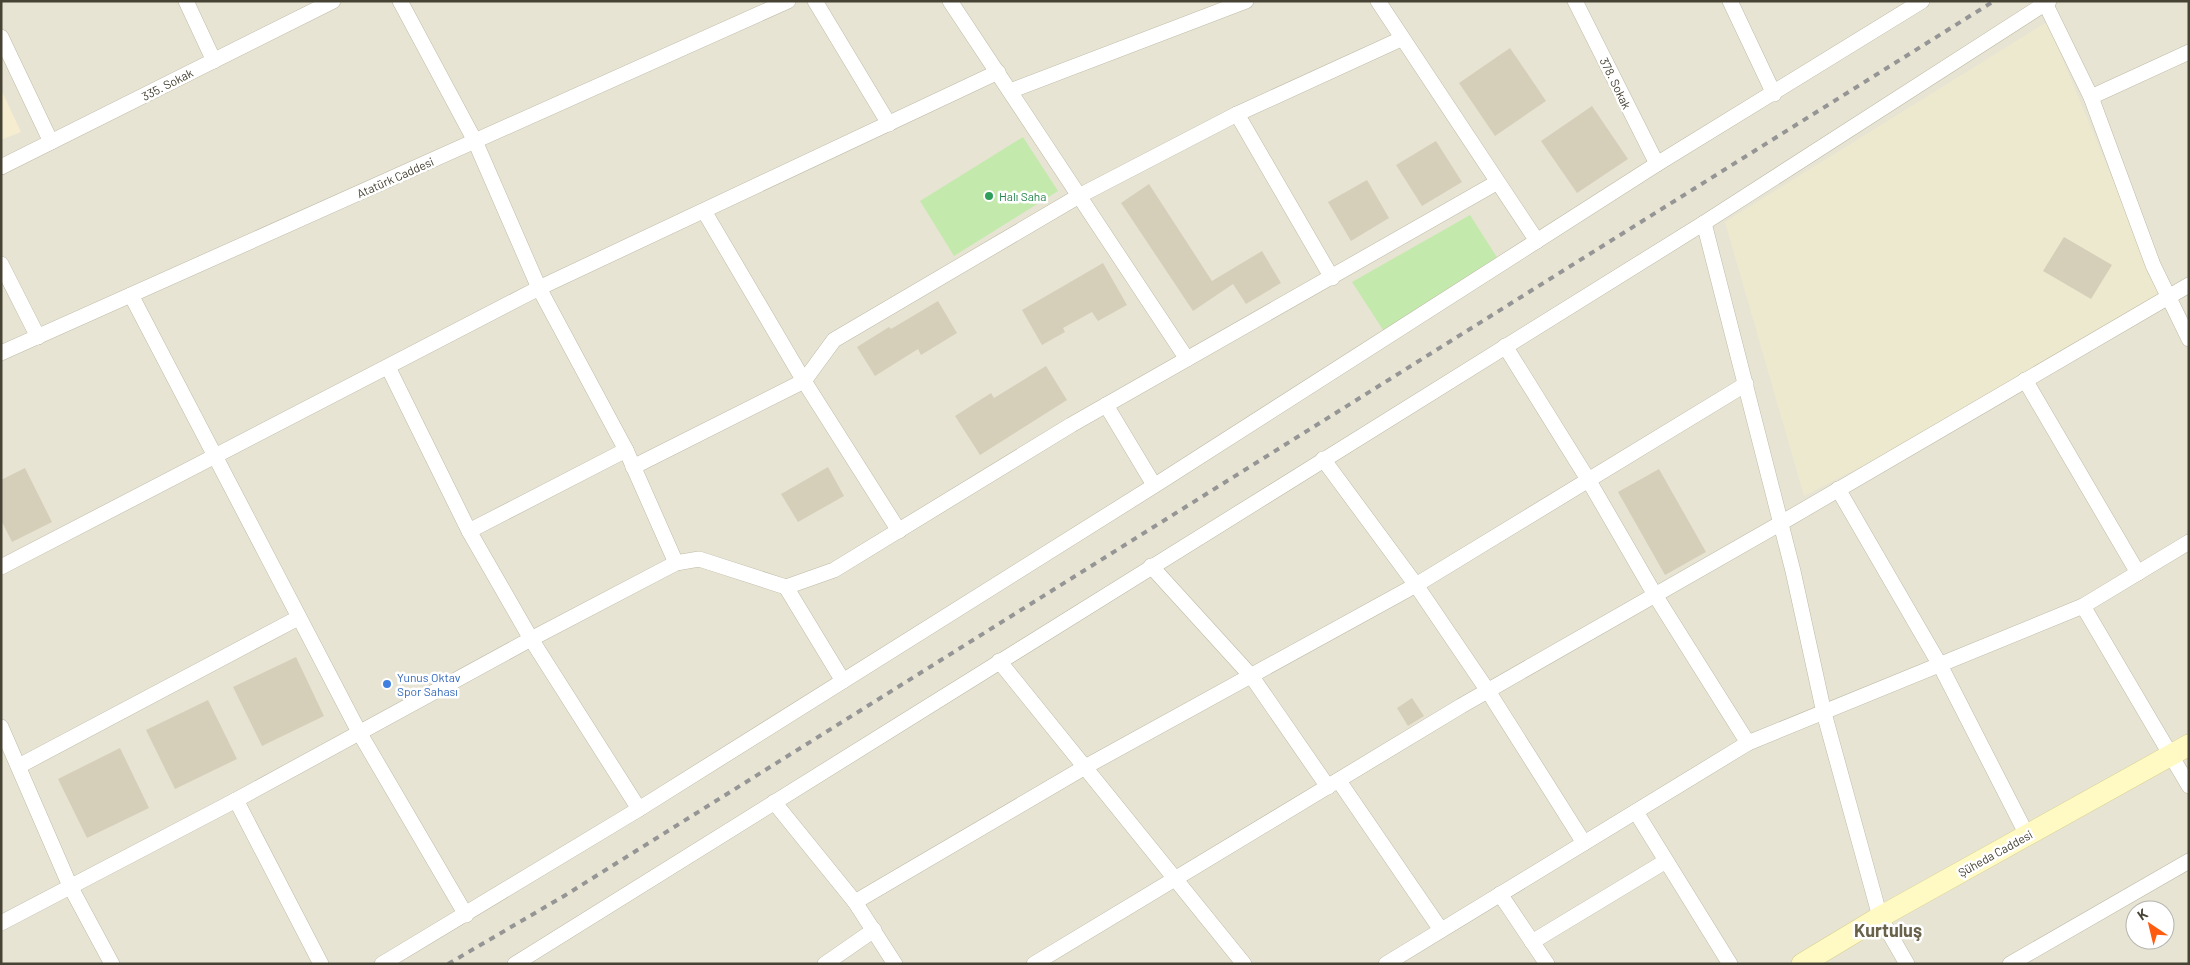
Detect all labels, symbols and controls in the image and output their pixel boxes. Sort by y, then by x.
street label: 378. Sokak [1598,55,1634,111]
street label: 335. Sokak [139,65,195,103]
street label: Atatürk Caddesi [354,154,436,200]
place label: Halı Saha [999,189,1046,203]
marker: Halı Saha [983,190,995,202]
place label: Yunus Oktav Spor Sahası [397,670,461,698]
marker: Yunus Oktav Spor Sahası [381,678,393,690]
street label: Şüheda Caddesi [1955,827,2035,879]
north arrow [2125,900,2175,950]
text: K [2134,904,2151,923]
district label: Kurtuluş [1854,919,1922,941]

